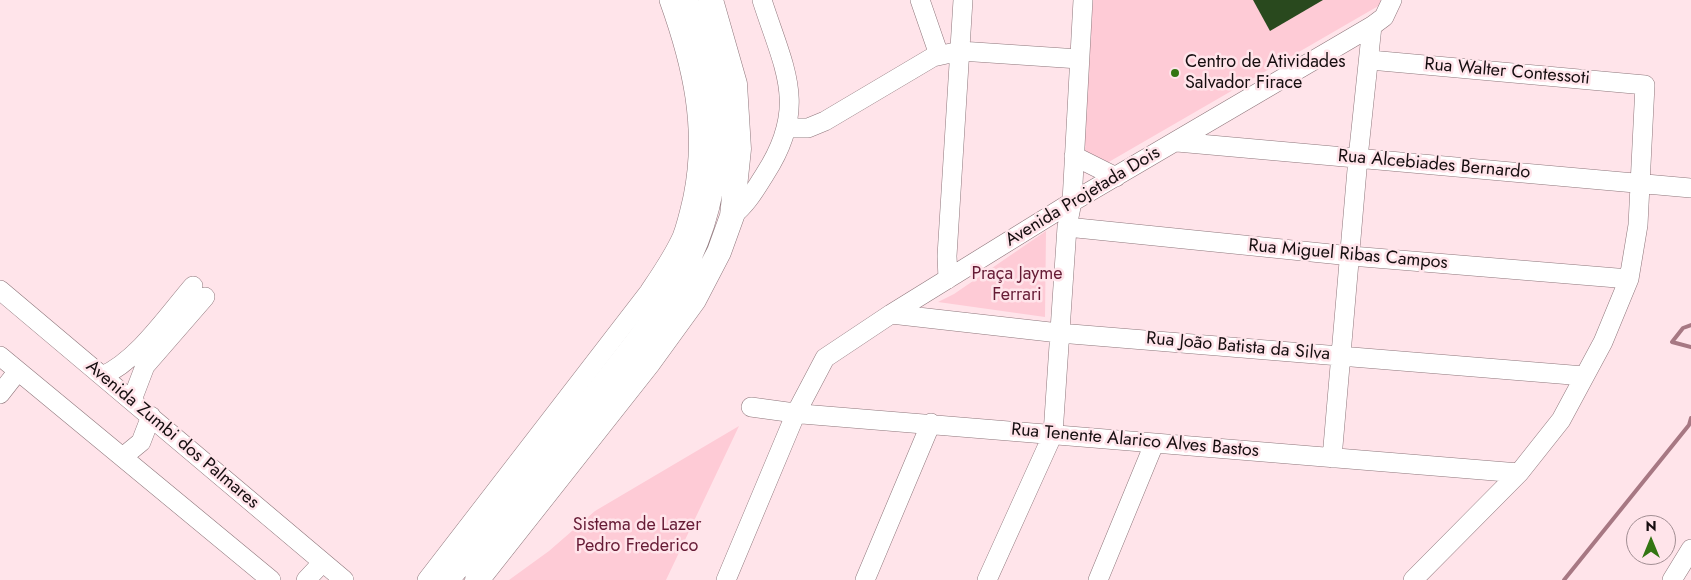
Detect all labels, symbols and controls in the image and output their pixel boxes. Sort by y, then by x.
place label: Centro de Atividades Salvador Firace [1185,52,1346,94]
street label: Rua Walter Contessoti [1423,54,1591,90]
marker: Centro de Atividades Salvador Firace [1169,67,1181,79]
street label: Avenida Projetada Dois [1002,142,1164,252]
street label: Rua Alcebiades Bernardo [1337,146,1531,184]
street label: Rua Miguel Ribas Campos [1247,236,1449,274]
park label: Praça Jayme Ferrari [971,264,1063,306]
street label: Rua João Batista da Silva [1145,328,1331,366]
street label: Avenida Zumbi dos Palmares [81,356,263,514]
street label: Rua Tenente Alarico Alves Bastos [1010,419,1260,463]
park label: Sistema de Lazer Pedro Frederico [573,515,701,558]
north arrow [1626,515,1676,565]
text: N [1645,516,1657,536]

